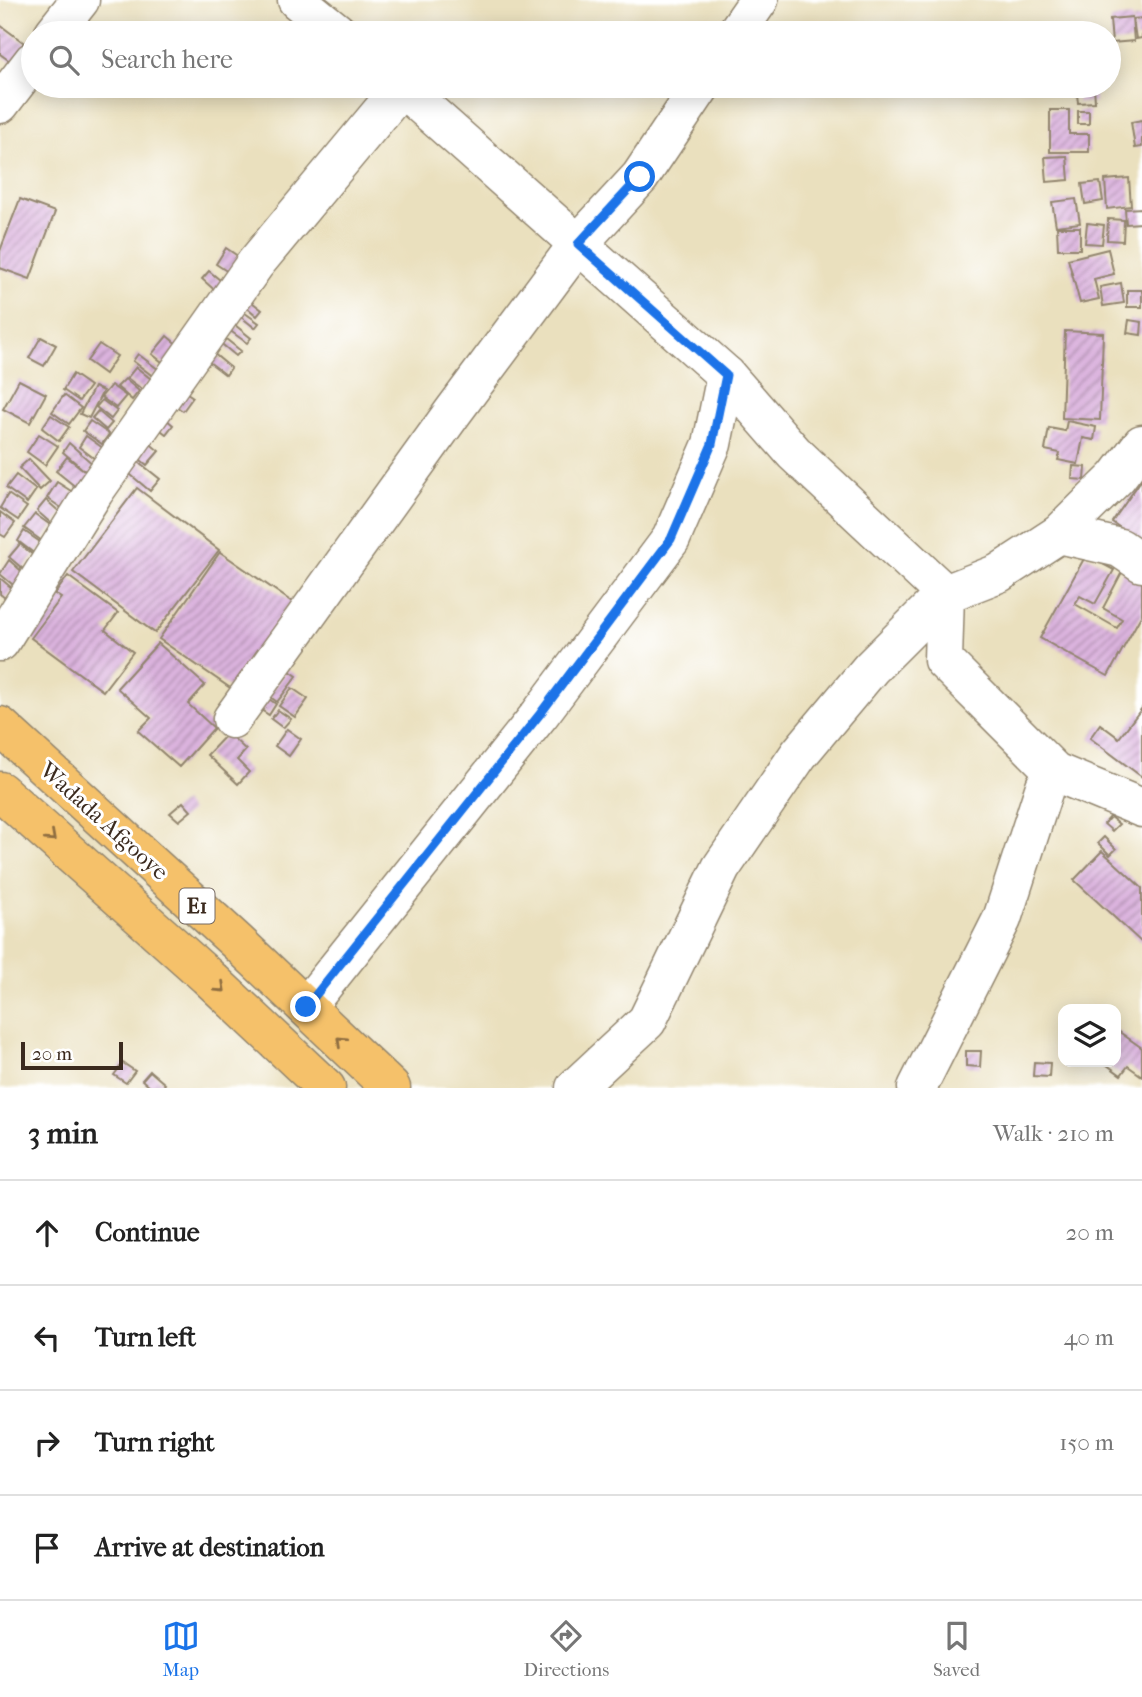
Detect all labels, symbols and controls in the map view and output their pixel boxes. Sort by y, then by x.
search box [21,21,1121,98]
icon: search [45,41,83,79]
text: Search here [101,44,233,75]
route start [624,161,655,192]
street label: Wadada Afgooye [34,756,174,886]
one-way arrow [43,829,56,841]
road number: E1 [180,888,214,923]
one-way arrow [212,980,225,993]
route end [290,991,321,1022]
map controls [1058,1004,1121,1067]
button: layers [1058,1004,1121,1067]
one-way arrow [337,1037,350,1049]
scale bar [21,1039,122,1071]
text: 20 m [32,1043,72,1065]
text: 3 min [28,1116,98,1151]
text: Walk · 210 m [993,1120,1114,1147]
icon: ahead [28,1214,66,1252]
text: Continue [95,1217,200,1248]
text: 20 m [1065,1219,1114,1246]
icon: left [28,1319,66,1357]
text: Turn left [95,1322,196,1353]
text: 40 m [1064,1324,1114,1351]
icon: right [28,1424,66,1462]
text: Turn right [95,1427,215,1458]
text: 150 m [1059,1429,1114,1456]
icon: arrive [28,1529,66,1567]
text: Arrive at destination [95,1532,325,1563]
tab: Map [162,1617,200,1681]
tab: Directions [524,1617,609,1681]
tab: Saved [933,1617,980,1681]

